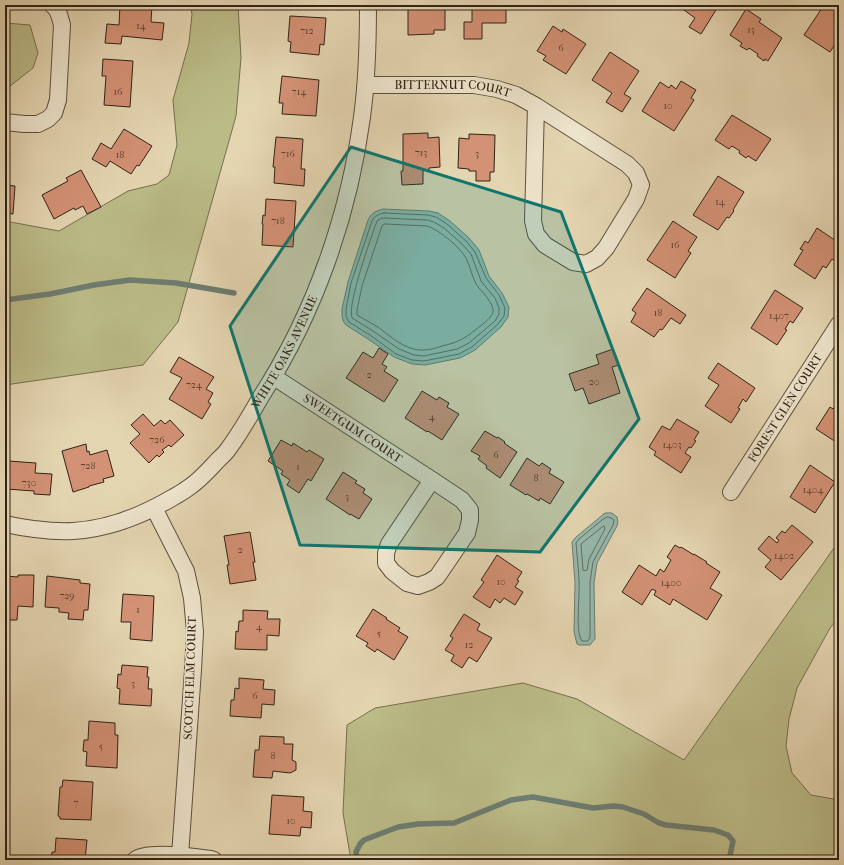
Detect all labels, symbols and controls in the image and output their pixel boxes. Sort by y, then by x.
house number: 14 [136,20,147,32]
house number: 13 [747,24,755,36]
house number: 712 [300,25,314,37]
house number: 6 [558,42,564,54]
street label: BITTERNUT COURT [394,78,514,100]
house number: 16 [114,86,123,98]
house number: 714 [292,86,307,98]
house number: 10 [663,100,673,112]
house number: 713 [415,147,427,159]
house number: 716 [281,148,295,160]
house number: 3 [475,148,479,160]
house number: 18 [116,149,124,161]
house number: 14 [715,196,726,208]
house number: 718 [271,215,285,227]
house number: 16 [671,239,680,251]
street label: WHITE OAKS AVENUE [248,293,320,412]
house number: 18 [654,307,662,319]
house number: 1407 [769,310,789,322]
street label: FOREST GLEN COURT [745,350,826,465]
house number: 2 [366,369,372,381]
house number: 20 [589,376,599,388]
house number: 724 [186,379,203,391]
street label: SWEETGUM COURT [301,391,406,466]
house number: 4 [429,411,436,423]
house number: 726 [149,434,165,446]
house number: 1403 [662,439,682,451]
house number: 6 [493,449,499,461]
house number: 728 [81,460,95,472]
house number: 1 [296,461,300,473]
house number: 8 [533,472,539,484]
house number: 730 [22,477,36,489]
house number: 1404 [803,484,824,496]
house number: 3 [345,491,349,503]
house number: 2 [237,544,243,556]
house number: 1402 [774,550,794,562]
house number: 10 [496,576,506,588]
house number: 1400 [661,577,681,589]
house number: 729 [59,590,75,602]
house number: 1 [136,604,140,616]
street label: SCOTCH ELM COURT [181,615,199,740]
house number: 4 [256,621,263,633]
house number: 5 [377,628,381,640]
house number: 12 [465,639,473,651]
house number: 3 [131,678,135,690]
house number: 6 [252,690,258,702]
house number: 5 [99,741,103,753]
house number: 8 [270,750,276,762]
house number: 7 [74,797,79,809]
house number: 10 [286,815,296,827]

